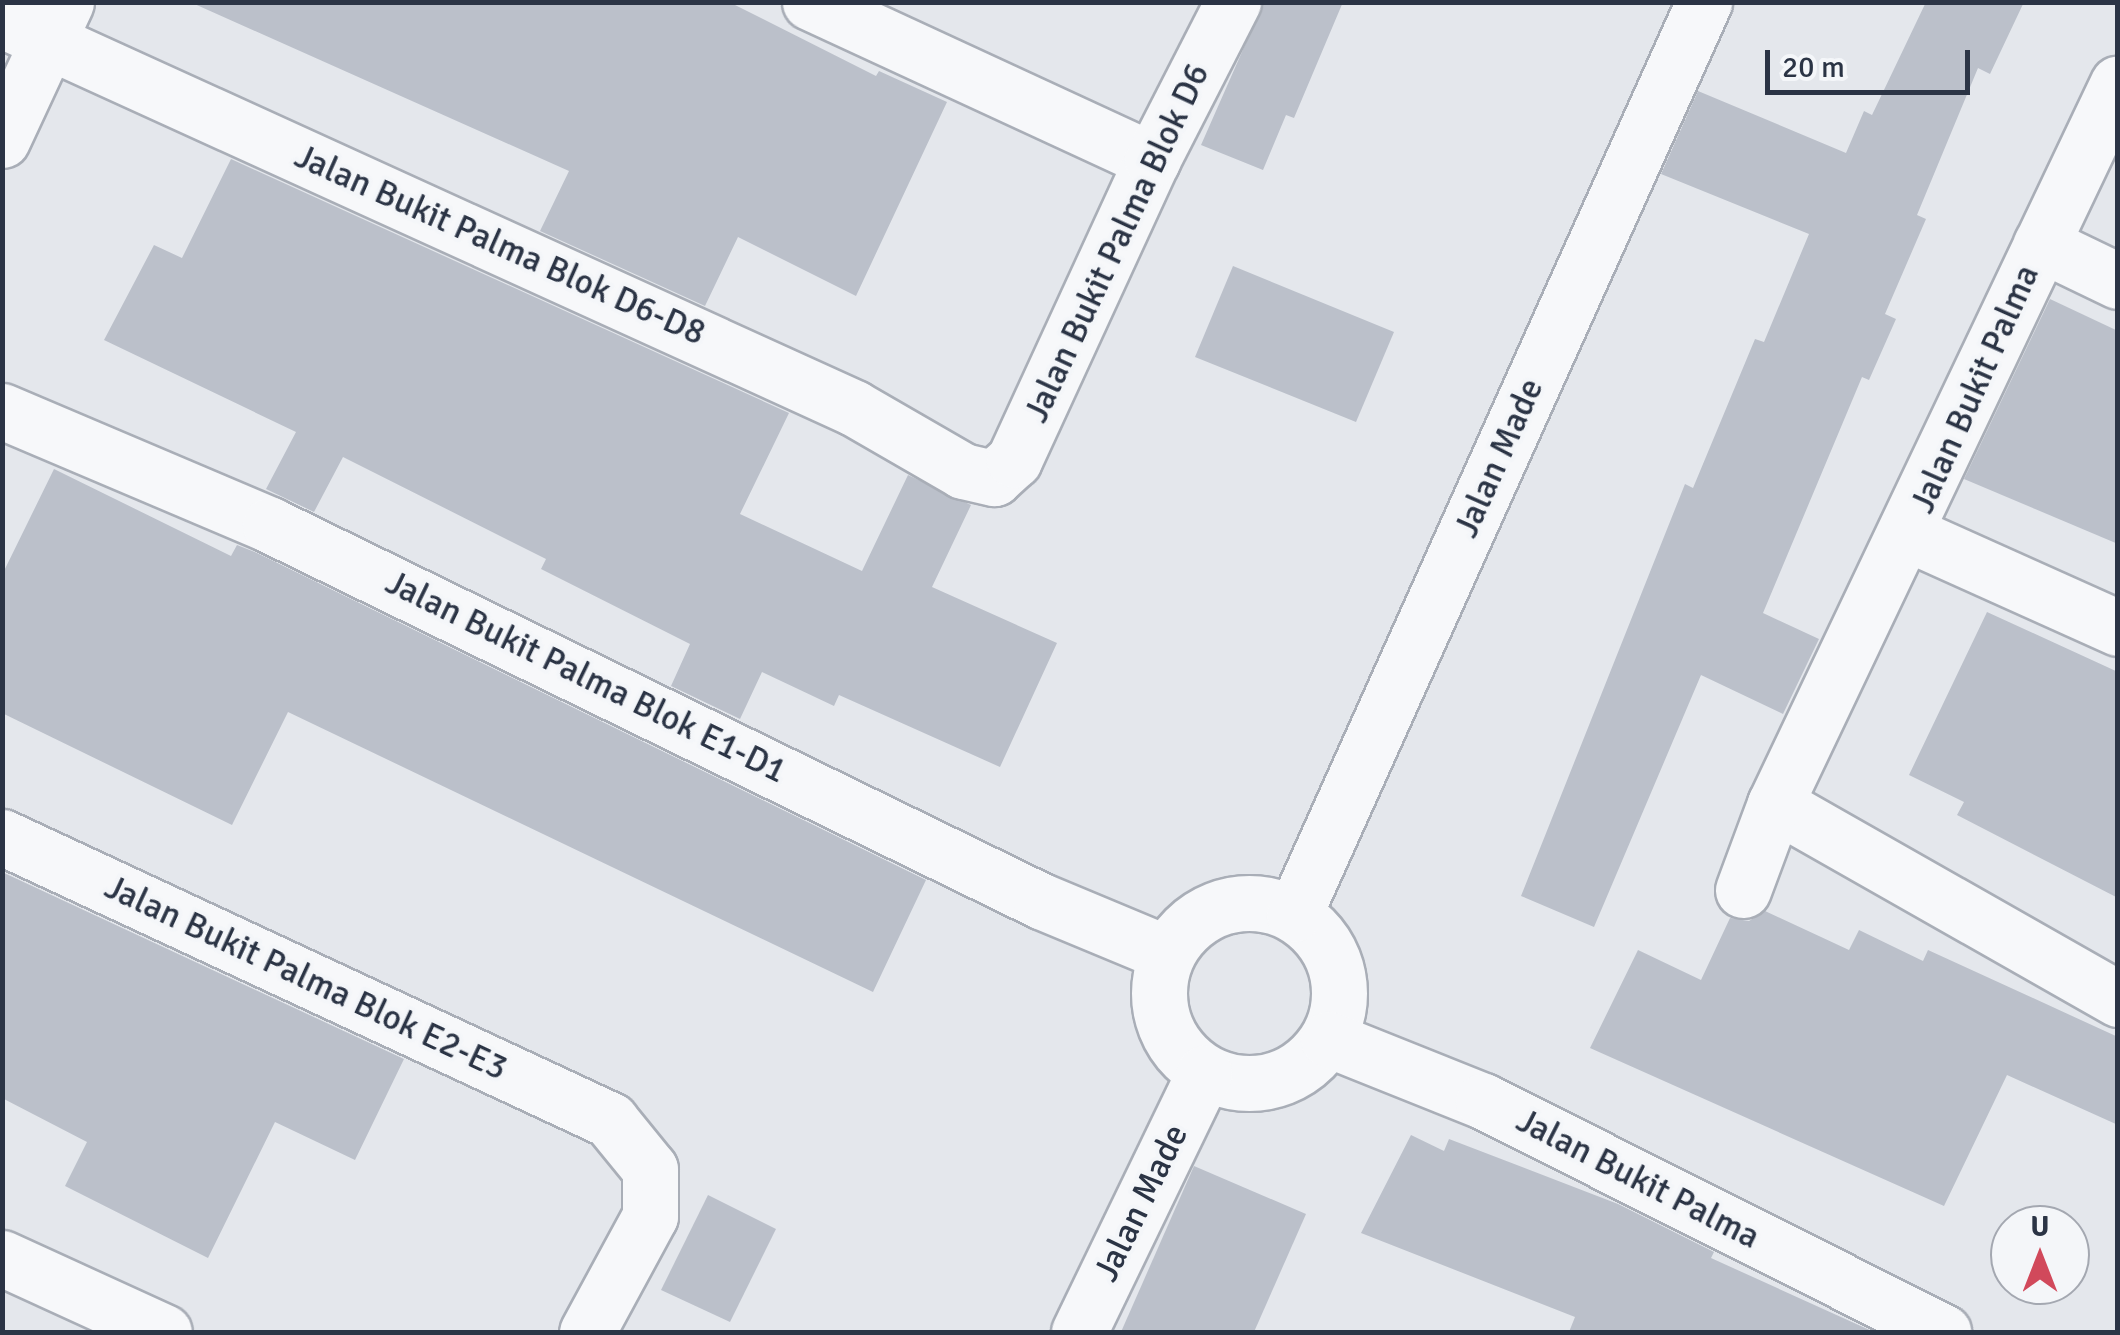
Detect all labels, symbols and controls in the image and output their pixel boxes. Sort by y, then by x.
scale bar [1770,30,1975,92]
text: 20 m [1782,49,1845,86]
street label: Jalan Bukit Palma Blok D6 [1015,57,1219,429]
street label: Jalan Bukit Palma Blok D6-D8 [288,135,712,355]
street label: Jalan Bukit Palma [1902,258,2048,520]
street label: Jalan Made [1445,372,1553,544]
street label: Jalan Bukit Palma Blok E1-D1 [379,562,793,792]
street label: Jalan Bukit Palma Blok E2-E3 [98,866,514,1090]
street label: Jalan Bukit Palma [1509,1100,1767,1258]
street label: Jalan Made [1085,1118,1197,1288]
north arrow [1990,1205,2090,1305]
text: U [2031,1210,2049,1244]

